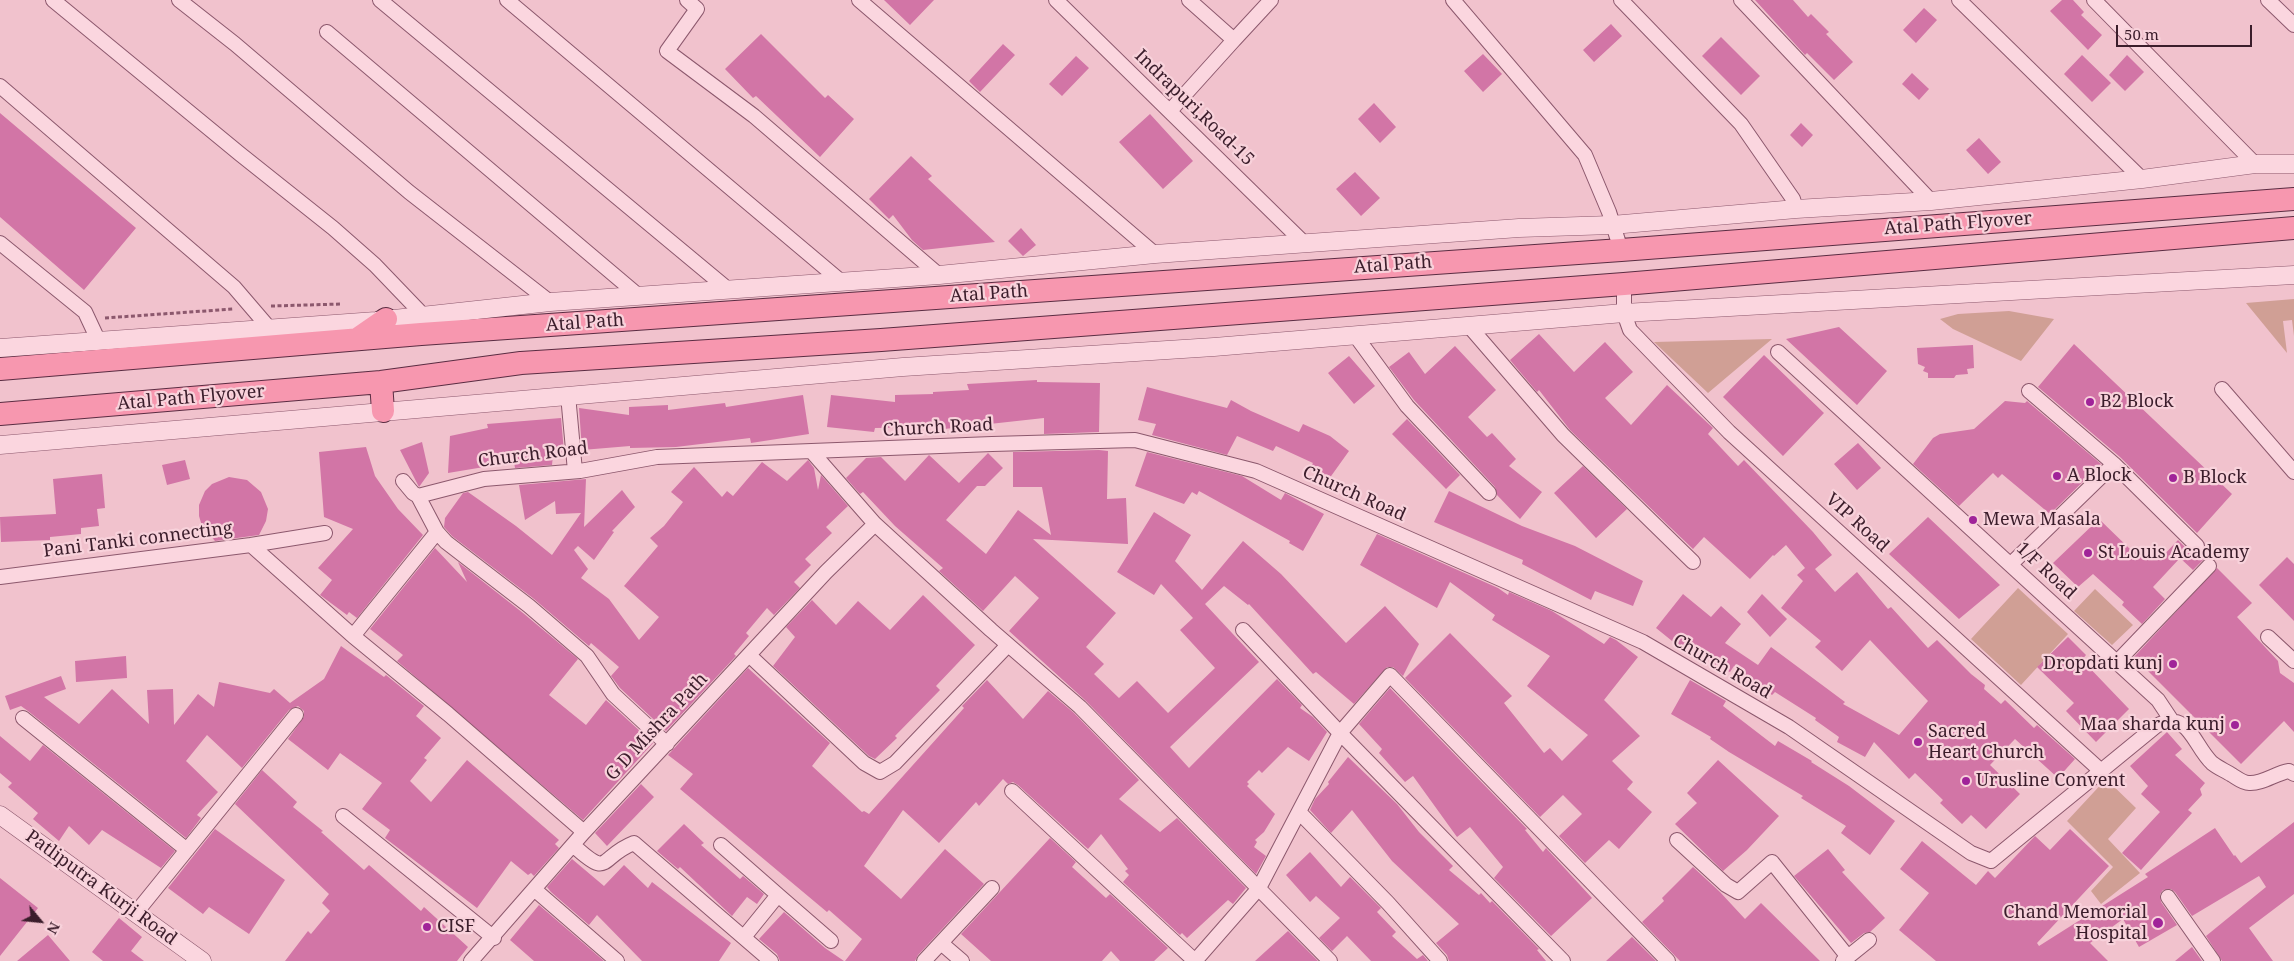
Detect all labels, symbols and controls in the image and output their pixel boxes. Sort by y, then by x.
scale bar [2119,15,2255,47]
text: 50 m [2124,24,2159,44]
street label: Indrapuri,Road-15 [1130,45,1258,171]
street label: Atal Path Flyover [1883,208,2033,240]
street label: Atal Path [1353,251,1433,279]
street label: Atal Path [949,280,1029,308]
street label: Atal Path [545,309,625,337]
street label: Atal Path Flyover [116,381,266,415]
place label: B2 Block [2100,391,2174,413]
marker: B2 Block [2084,396,2096,408]
street label: Church Road [882,414,994,442]
street label: Church Road [477,438,589,472]
street label: Church Road [1299,462,1409,526]
place label: A Block [2067,465,2131,487]
place label: B Block [2183,467,2247,489]
marker: A Block [2051,470,2063,482]
marker: B Block [2167,472,2179,484]
street label: VIP Road [1821,489,1893,557]
place label: Mewa Masala [1983,509,2101,531]
marker: Mewa Masala [1967,514,1979,526]
street label: Pani Tanki connecting [42,518,234,562]
street label: 1/F Road [2012,538,2080,604]
place label: St Louis Academy [2098,542,2249,564]
marker: St Louis Academy [2082,547,2094,559]
street label: Church Road [1669,630,1775,704]
place label: Dropdati kunj [2043,653,2163,675]
marker: Dropdati kunj [2167,658,2179,670]
street label: G D Mishra Path [602,669,712,785]
place label: Maa sharda kunj [2080,714,2225,736]
marker: Maa sharda kunj [2229,719,2241,731]
place label: Sacred Heart Church [1928,721,2044,764]
marker: Sacred Heart Church [1912,736,1924,748]
place label: Urusline Convent [1976,770,2125,792]
marker: Urusline Convent [1960,775,1972,787]
street label: Patliputra Kurji Road [21,826,181,950]
north arrow [15,896,65,946]
place label: Chand Memorial Hospital [2003,902,2147,944]
place label: CISF [437,916,475,938]
marker: Chand Memorial Hospital [2151,916,2165,930]
text: N [43,919,65,938]
marker: CISF [421,921,433,933]

